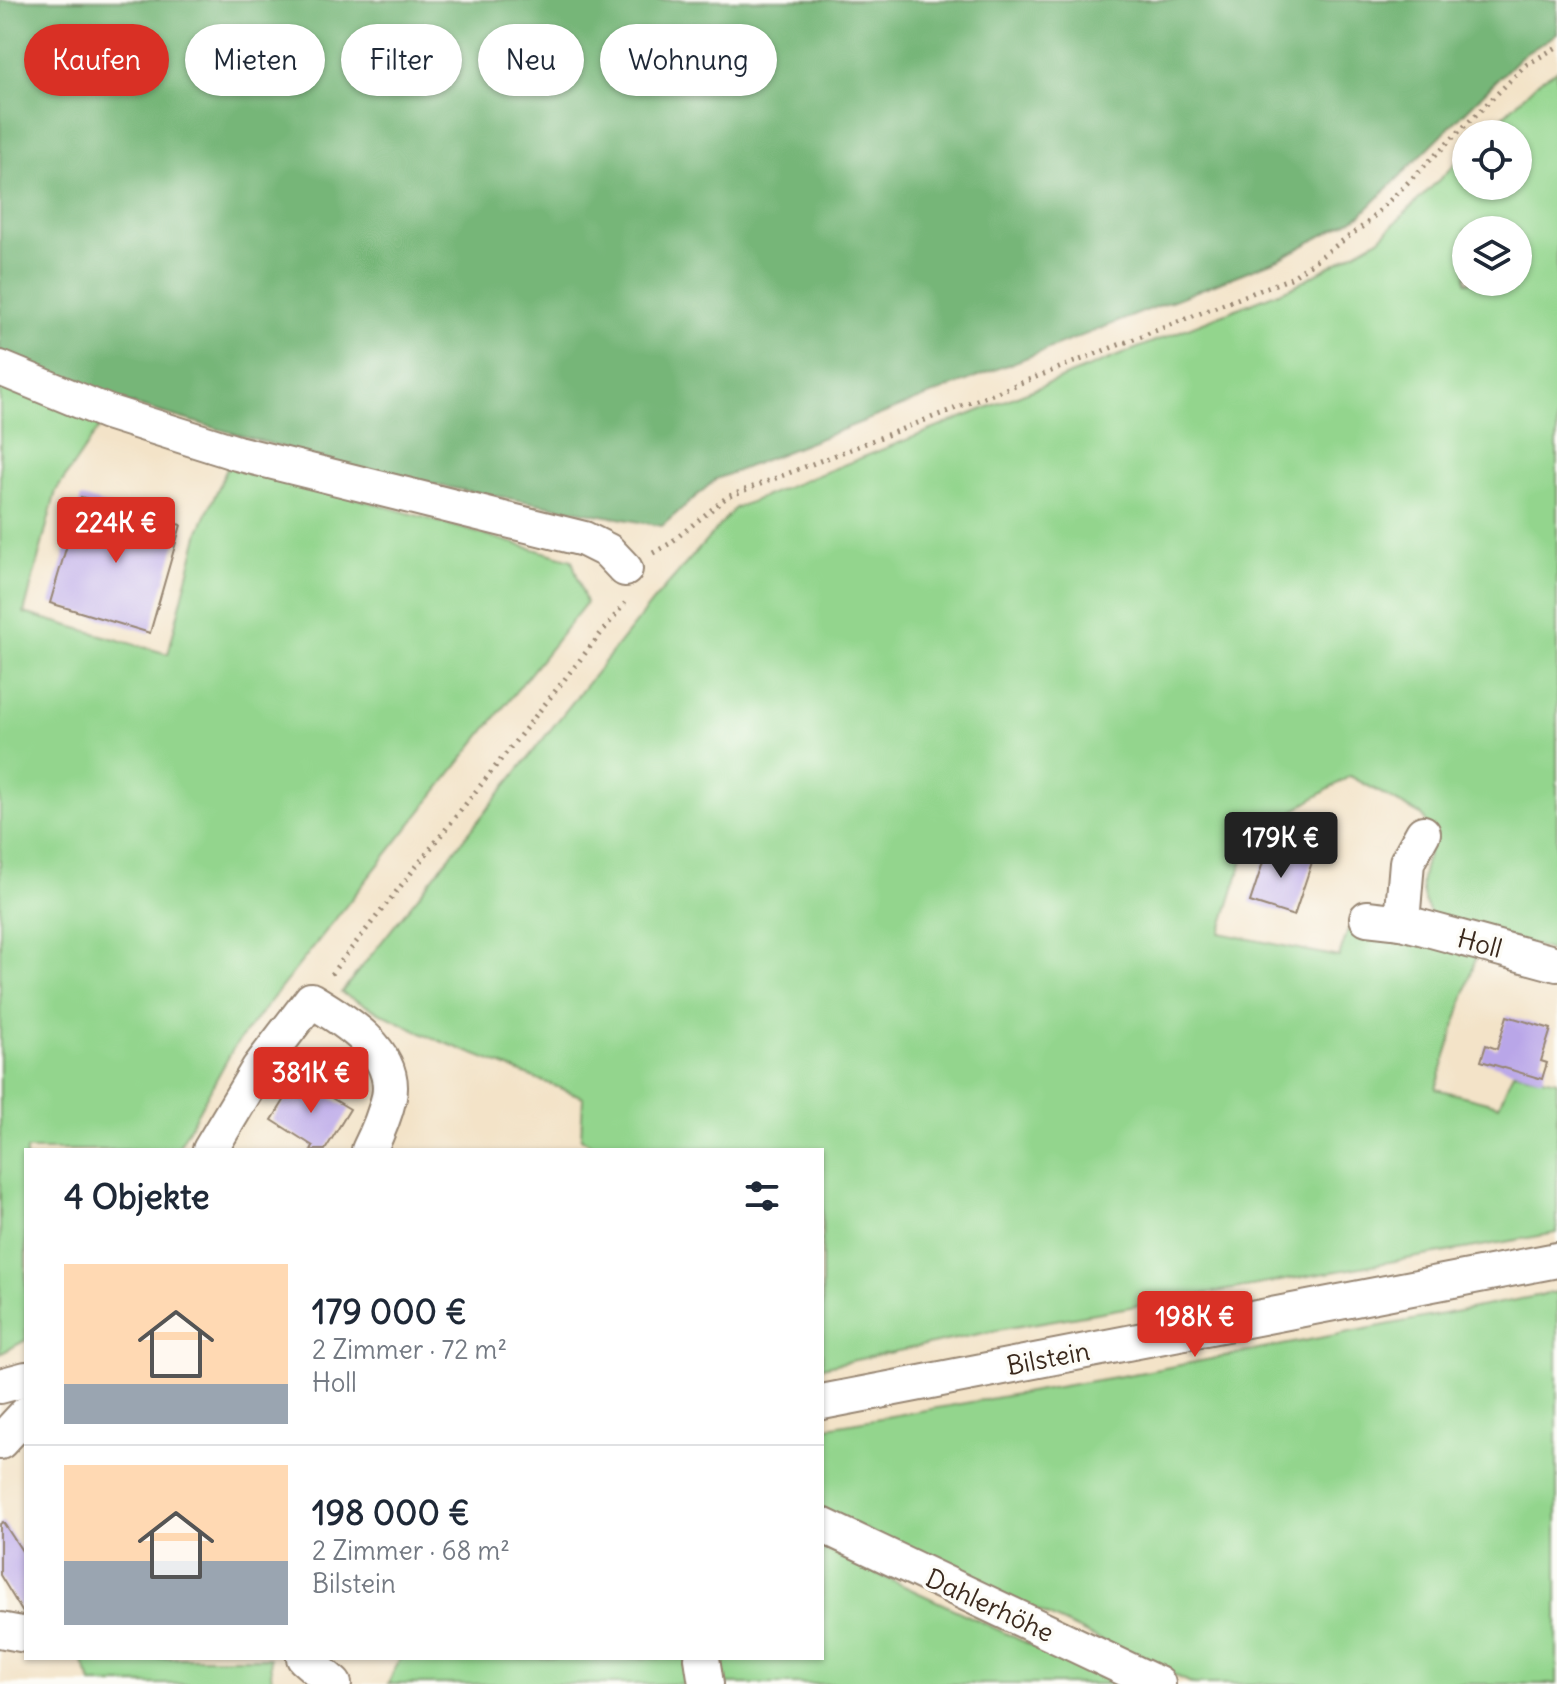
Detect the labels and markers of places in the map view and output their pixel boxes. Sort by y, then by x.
pin: 224K € [51,497,181,565]
pin: 179K € [1216,812,1346,880]
pin: 381K € [246,1047,376,1115]
pin: 198K € [1130,1291,1260,1359]

